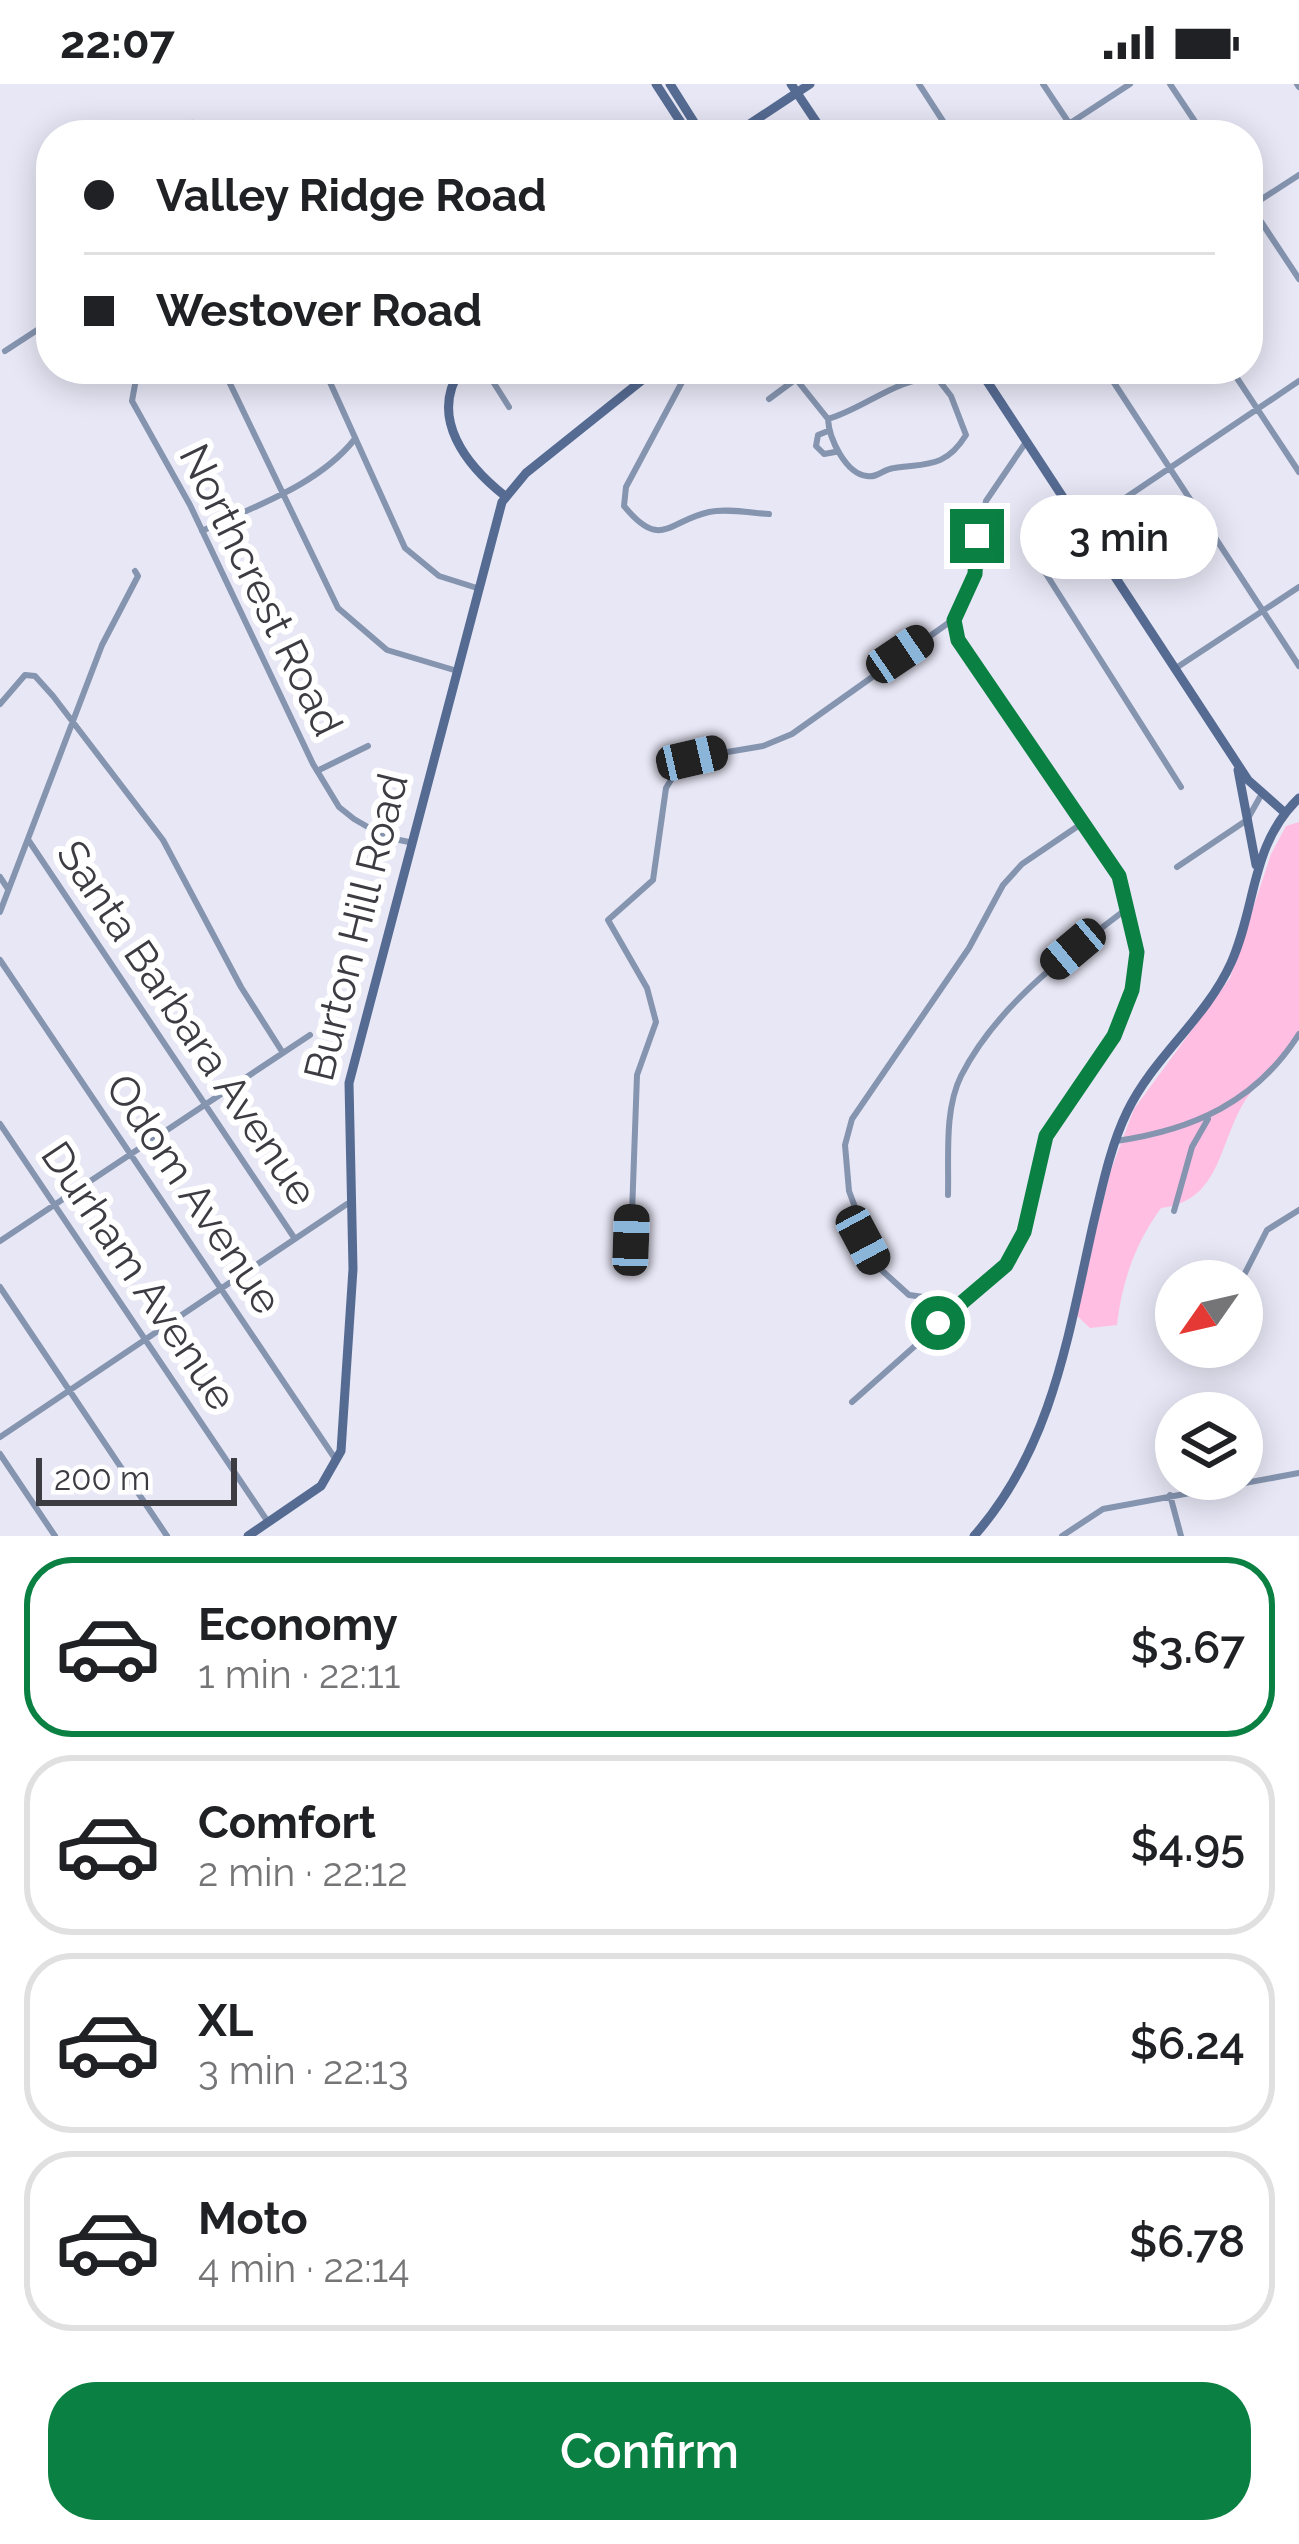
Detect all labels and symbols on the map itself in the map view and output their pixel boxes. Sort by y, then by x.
street label: Northcrest Road [169,436,353,744]
callout: 3 min [1019,494,1217,578]
route end [950,509,1004,563]
car [860,619,940,689]
car [653,732,731,784]
street label: Burton Hill Road [294,768,418,1086]
street label: Santa Barbara Avenue [47,831,327,1215]
car [1034,912,1112,986]
street label: Odom Avenue [96,1065,292,1323]
street label: Durham Avenue [31,1133,247,1419]
car [830,1200,896,1280]
car [612,1203,650,1277]
north arrow [1155,1260,1263,1368]
route start [911,1296,965,1350]
scale bar [36,1452,237,1505]

